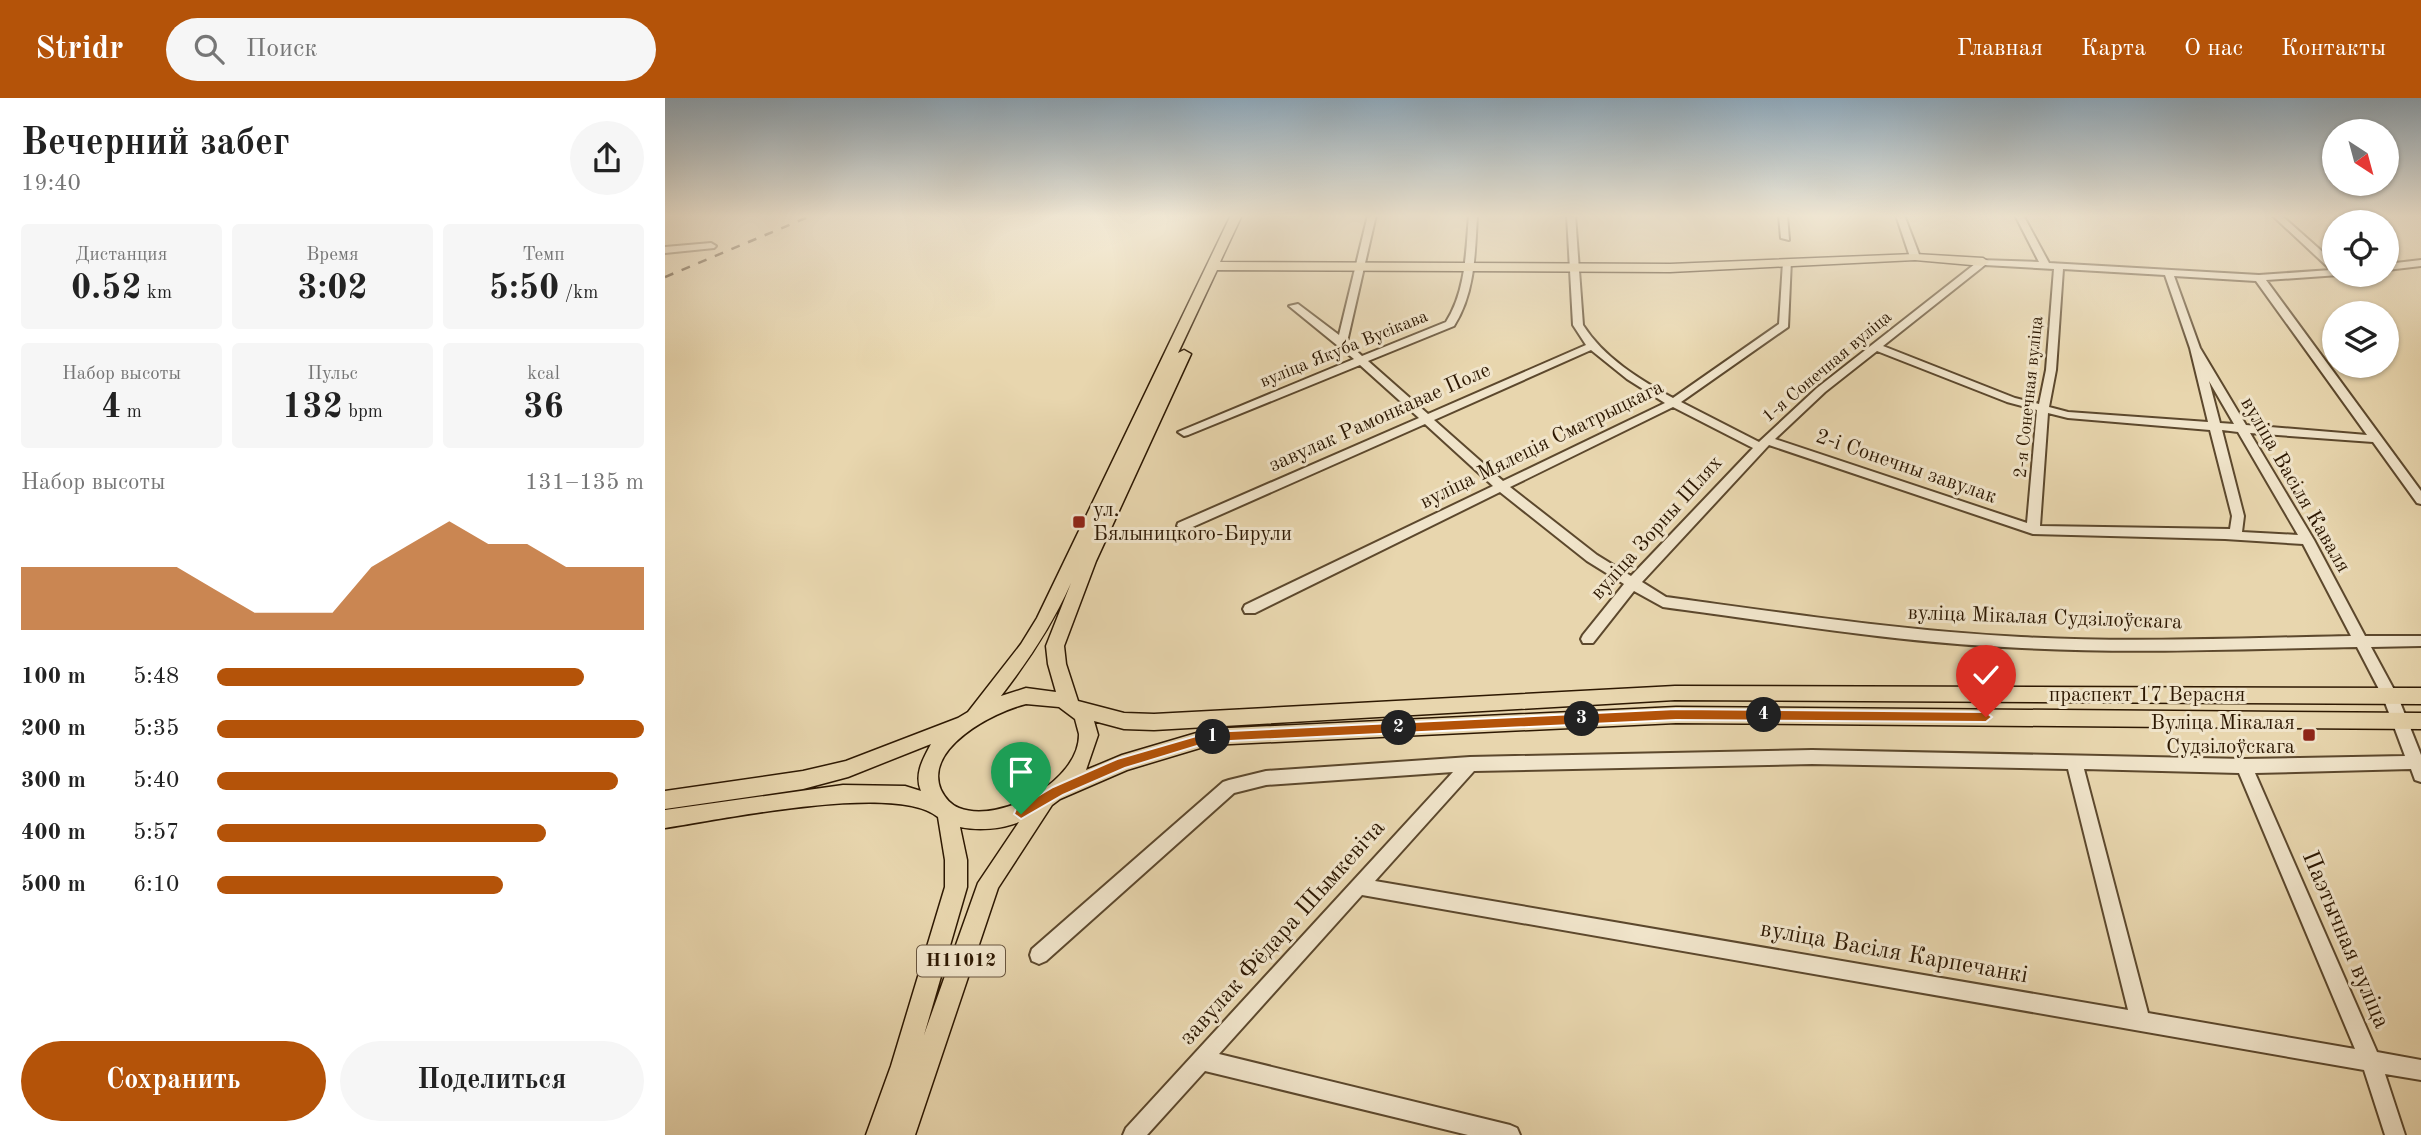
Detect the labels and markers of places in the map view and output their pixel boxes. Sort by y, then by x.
place label: ул. Бялыницкого-Бирули [1093,500,1292,545]
marker: ул. Бялыницкого-Бирули [1071,514,1087,530]
pin [1956,645,2016,717]
pin: 4 [1747,698,1781,732]
pin: 3 [1565,702,1599,736]
pin: 2 [1381,710,1417,746]
place label: Вуліца Мікалая Судзілоўскага [2150,713,2295,758]
pin: 1 [1195,720,1231,754]
marker: Вуліца Мікалая Судзілоўскага [2301,727,2317,743]
pin [991,742,1051,814]

